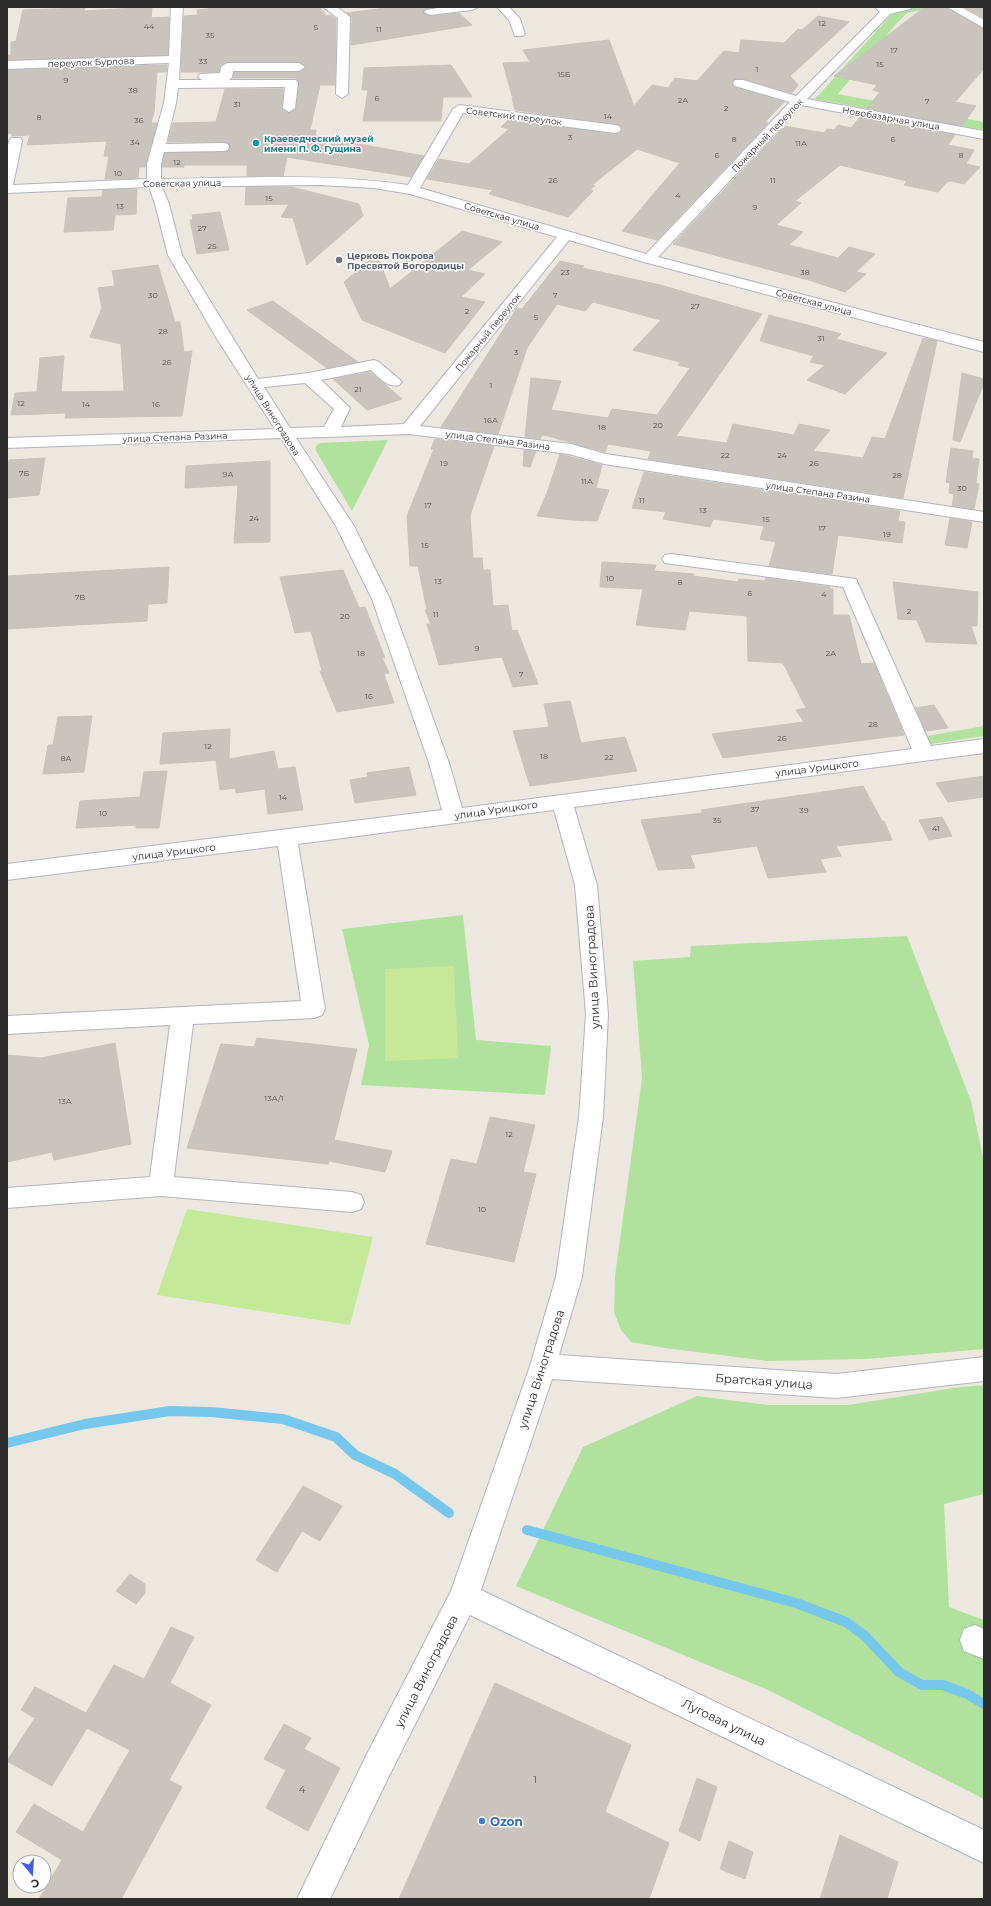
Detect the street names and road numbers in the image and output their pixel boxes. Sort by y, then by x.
street label: переулок Бурлова [47,55,135,69]
street label: Пожарный переулок [729,95,806,174]
street label: Новобазарная улица [841,104,941,132]
street label: Советский переулок [465,105,563,127]
street label: Советская улица [143,177,221,189]
street label: Советская улица [463,200,541,232]
street label: Советская улица [775,287,853,317]
street label: Пожарный переулок [453,290,524,374]
street label: улица Виноградова [243,372,302,457]
street label: улица Степана Разина [444,428,551,452]
street label: улица Степана Разина [121,430,228,444]
street label: улица Степана Разина [764,479,871,505]
street label: улица Урицкого [774,756,859,780]
street label: улица Урицкого [453,798,538,822]
street label: улица Урицкого [131,840,216,864]
street label: улица Виноградова [581,905,603,1030]
street label: улица Виноградова [514,1308,567,1431]
street label: Братская улица [715,1370,813,1392]
street label: улица Виноградова [391,1612,461,1731]
street label: Луговая улица [680,1695,768,1749]

